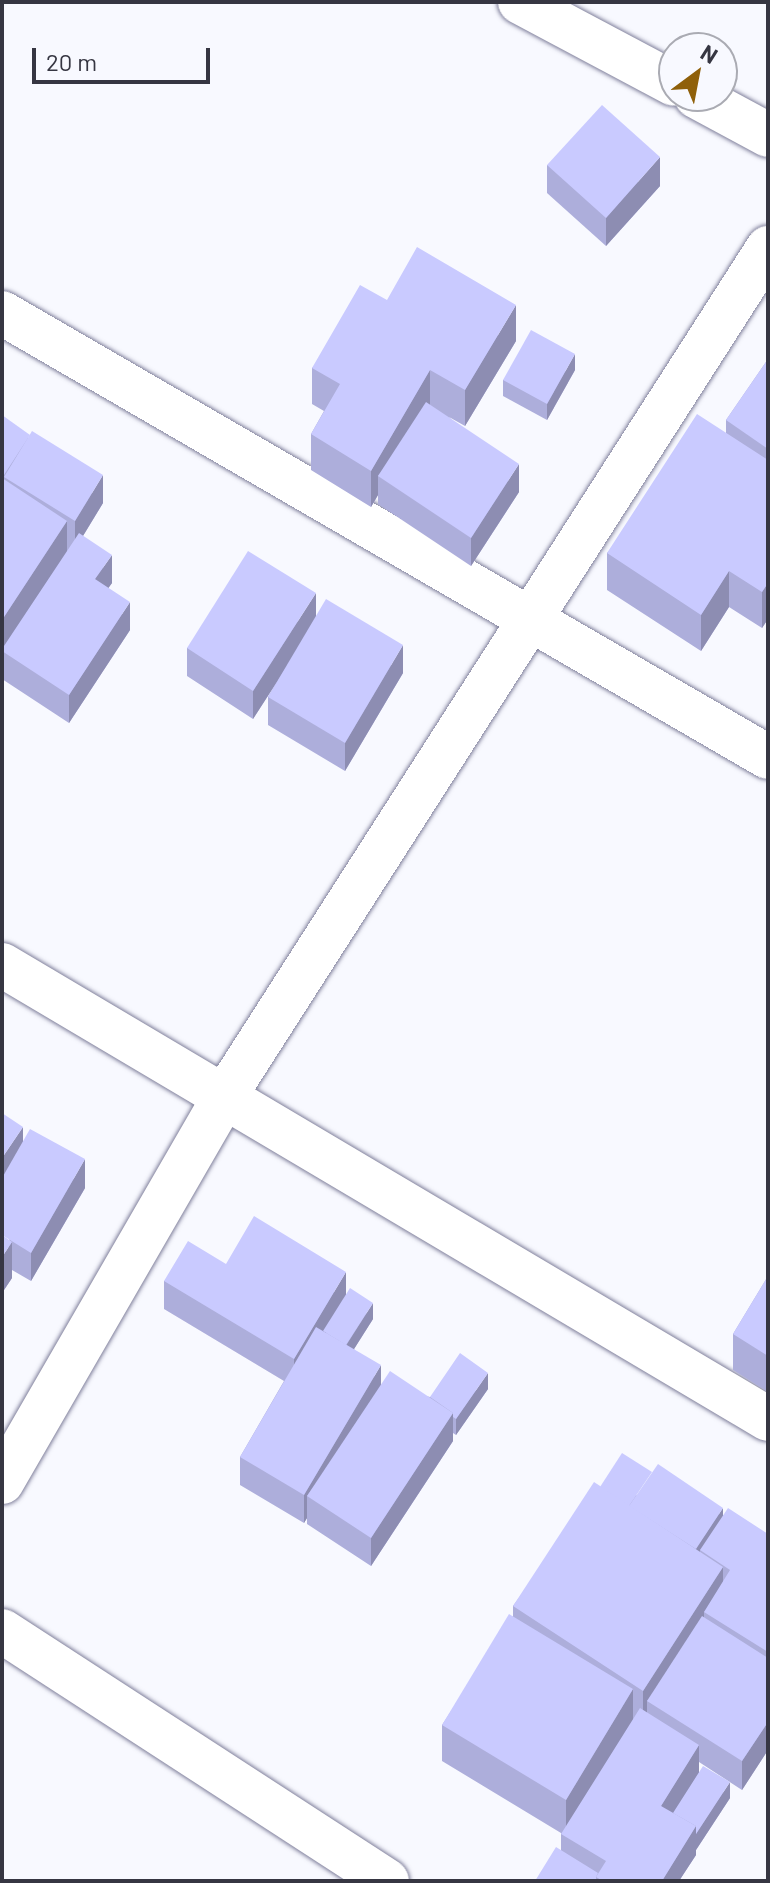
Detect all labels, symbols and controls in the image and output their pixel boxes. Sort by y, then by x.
scale bar [36,32,214,82]
north arrow [658,32,738,112]
text: N [697,38,723,68]
text: 20 m [46,47,97,76]

